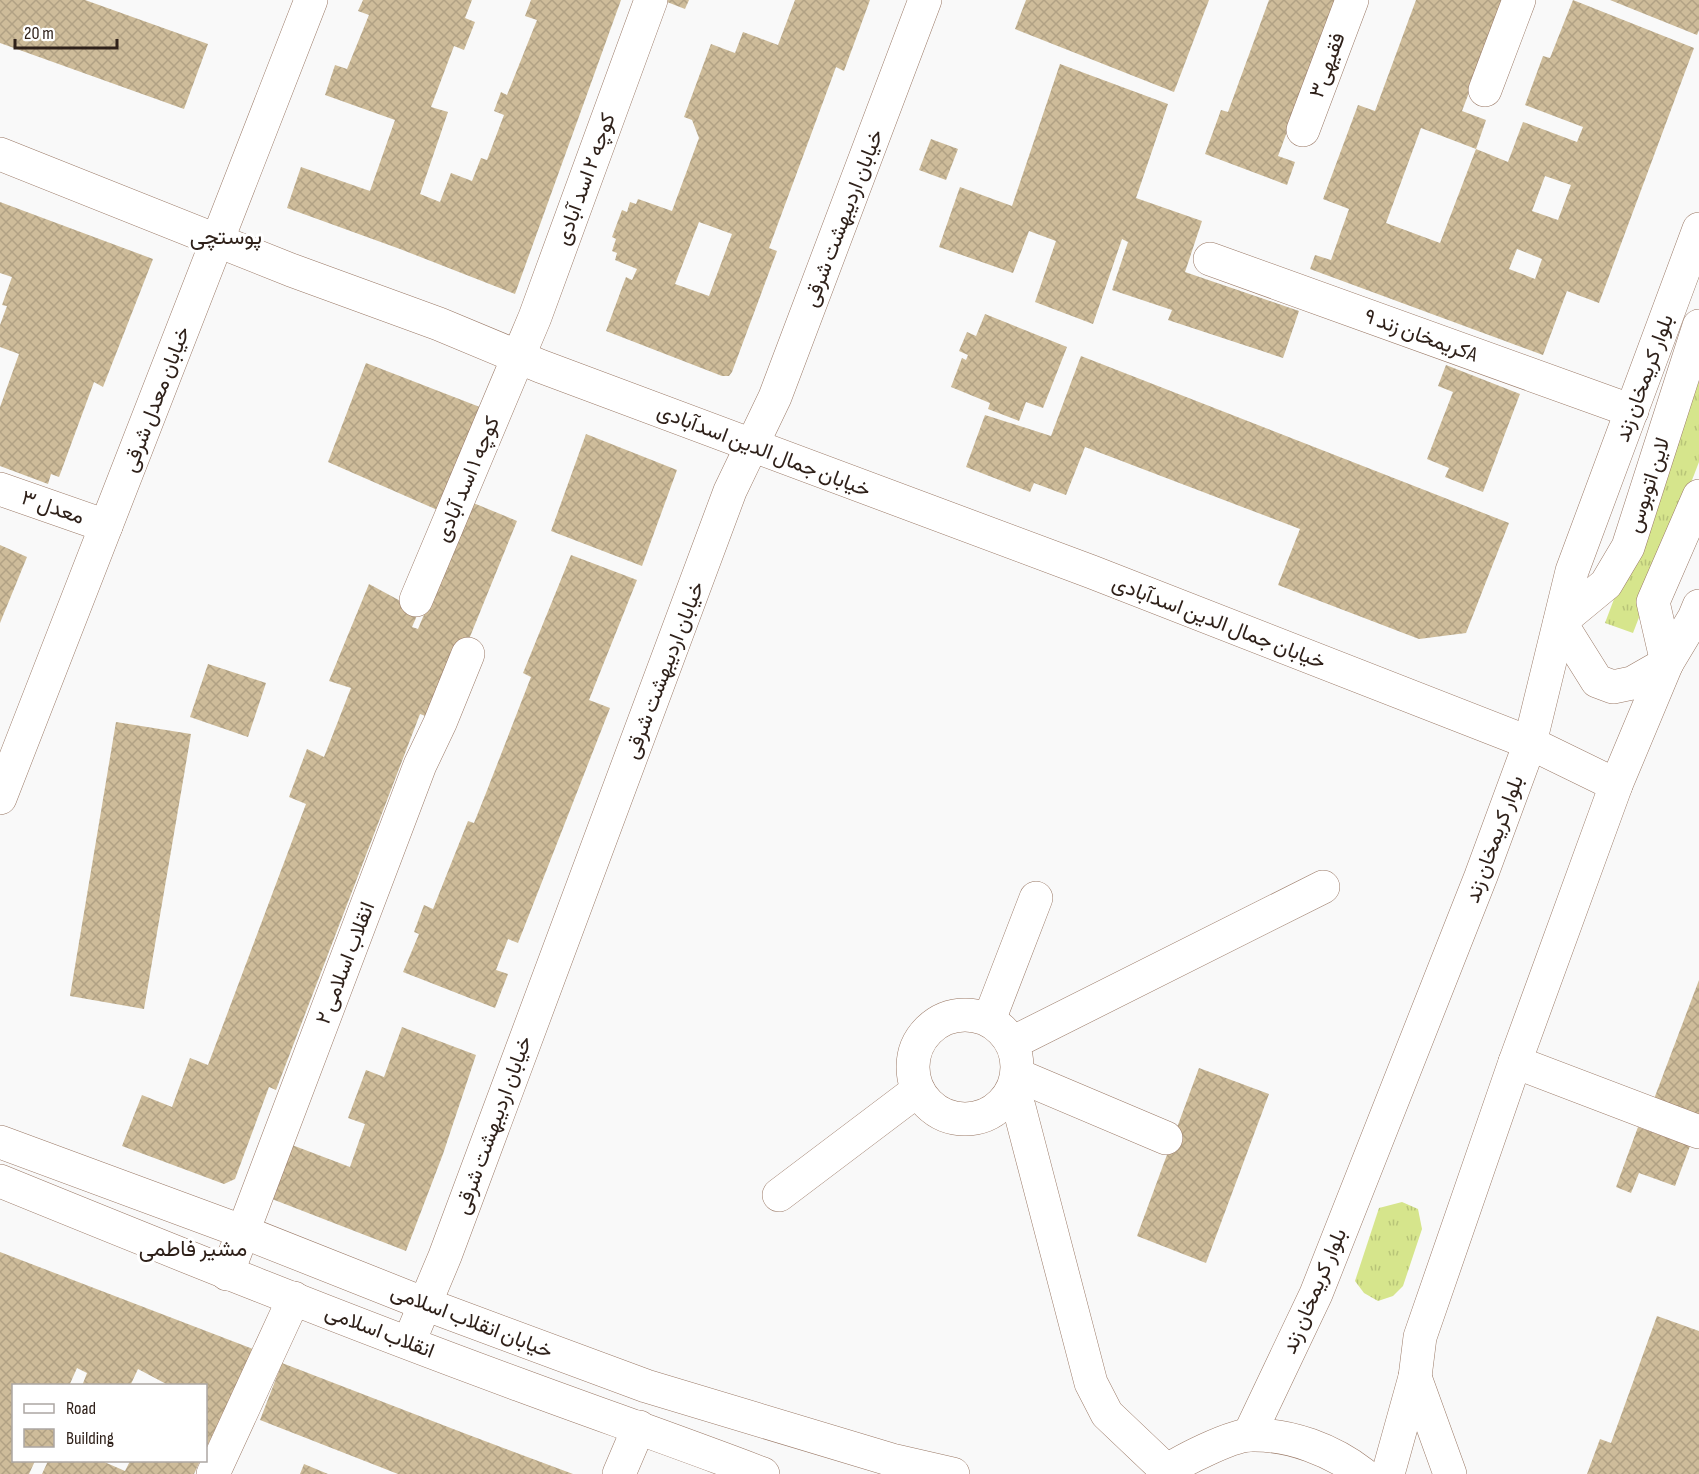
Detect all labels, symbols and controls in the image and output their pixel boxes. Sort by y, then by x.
scale bar [15,12,117,50]
text: 20 m [24,23,54,44]
street label: فقیهی۳ [1304,29,1351,101]
street label: کوچه ۲ اسد آبادی [550,110,622,249]
street label: خیابان اردیبهشت شرقی [798,126,889,311]
district label: پوستچی [190,224,262,251]
street label: کریمخان زند ۹A [1361,303,1482,368]
street label: بلوار کریمخان زند [1610,311,1679,445]
street label: خیابان معدل شرقی [117,323,196,476]
street label: خیابان جمال الدین اسدآبادی [654,398,874,503]
street label: کوچه ۱ اسد آبادی [430,413,506,546]
street label: لاین اتوبوس [1621,434,1676,536]
street label: ۳ معدل [18,485,88,530]
street label: خیابان جمال الدین اسدآبادی [1109,570,1329,675]
street label: خیابان اردیبهشت شرقی [619,578,710,763]
street label: بلوار کریمخان زند [1460,772,1529,906]
street label: ۲ انقلاب اسلامی [311,898,380,1028]
street label: خیابان اردیبهشت شرقی [450,1032,537,1218]
street label: بلوار کریمخان زند [1277,1225,1352,1358]
district label: مشیر فاطمی [139,1236,247,1263]
street label: خیابان انقلاب اسلامی [387,1279,556,1364]
street label: انقلاب اسلامی [322,1299,438,1364]
legend [12,1384,207,1462]
text: Road [66,1398,96,1419]
text: Building [66,1428,114,1449]

